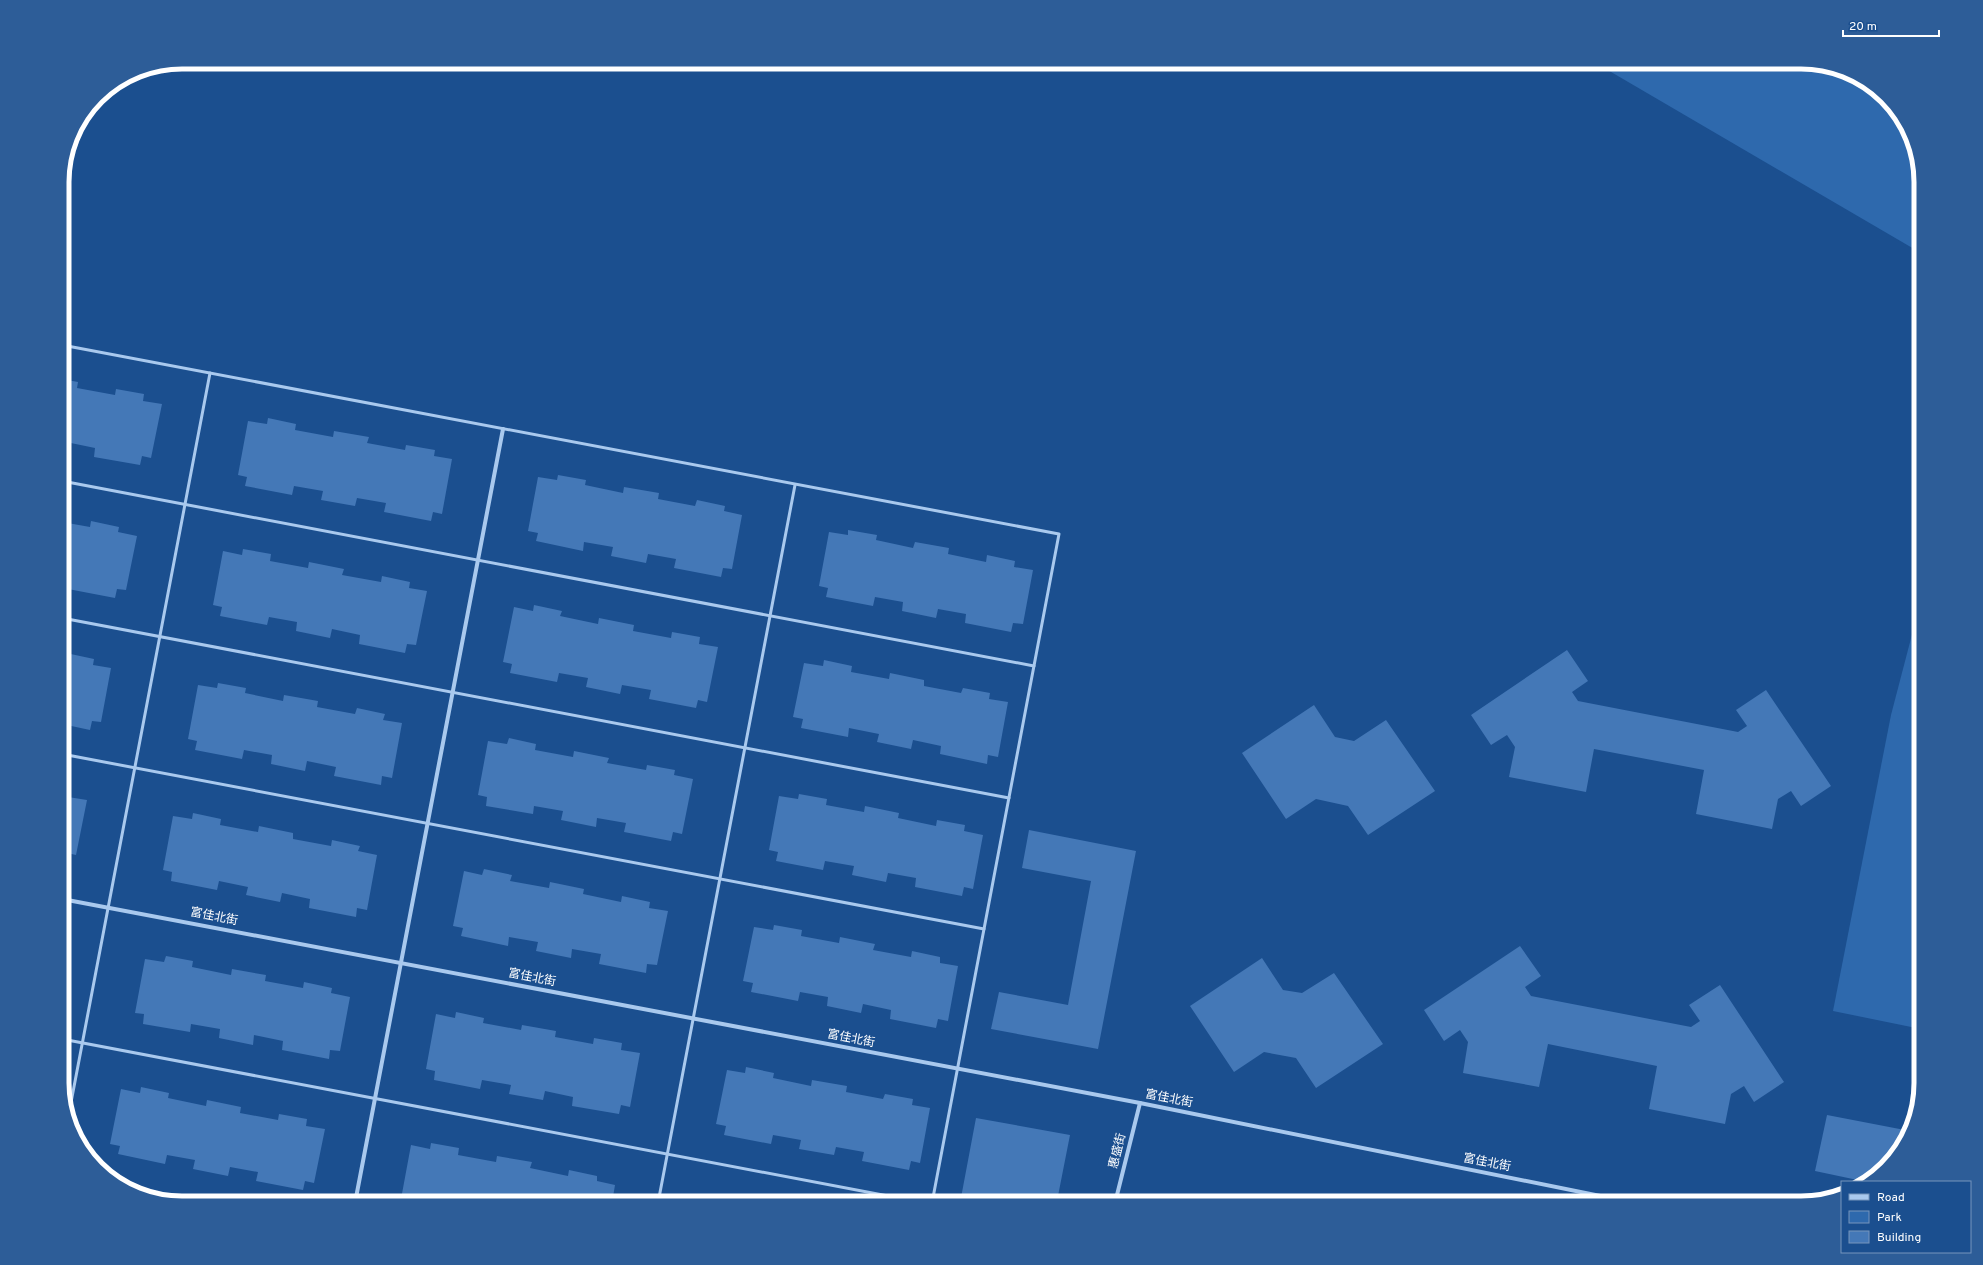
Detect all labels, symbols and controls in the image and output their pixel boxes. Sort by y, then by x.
scale bar [1843,12,1939,38]
text: 20 m [1849,19,1877,35]
street label: 富佳北街 [189,905,239,929]
street label: 富佳北街 [507,966,557,990]
street label: 富佳北街 [826,1027,876,1051]
street label: 富佳北街 [1144,1087,1194,1111]
street label: 惠盛街 [1106,1132,1130,1170]
street label: 富佳北街 [1462,1151,1512,1175]
legend [1841,1181,1971,1253]
text: Road [1877,1190,1905,1206]
text: Park [1877,1210,1902,1226]
text: Building [1877,1230,1921,1246]

